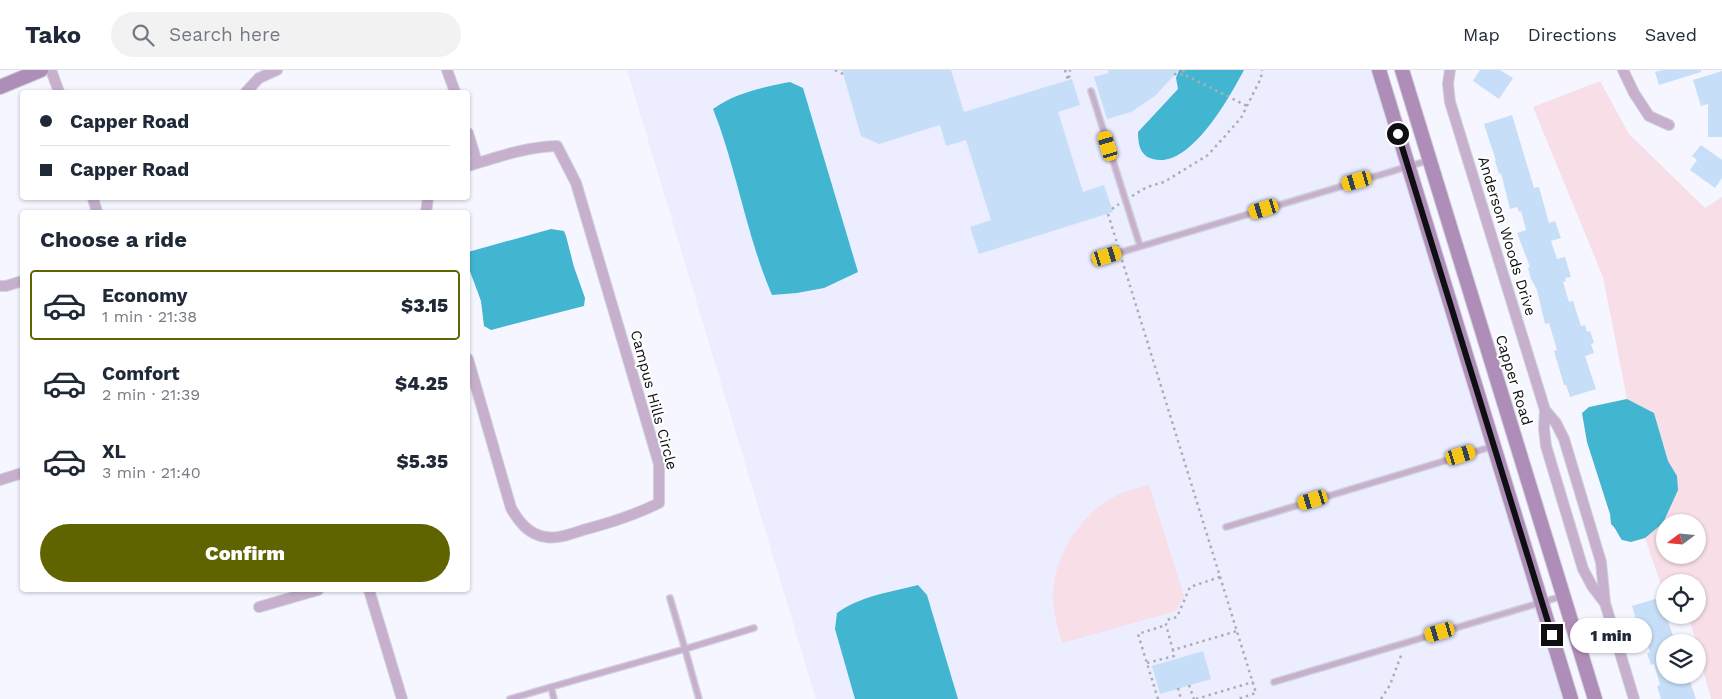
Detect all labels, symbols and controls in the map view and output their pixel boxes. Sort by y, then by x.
search box [111,12,461,57]
text: Tako [25,21,81,49]
icon: search [129,21,157,49]
text: Search here [169,23,280,46]
text: Map [1463,24,1500,45]
text: Directions [1528,24,1617,45]
text: Saved [1645,24,1697,45]
text: Capper Road [70,110,189,133]
route start [1387,123,1409,145]
car [1096,129,1119,163]
street label: Anderson Woods Drive [1474,154,1540,318]
text: Capper Road [70,158,189,181]
car [1340,170,1373,192]
car [1247,197,1280,221]
text: Choose a ride [40,227,187,252]
car [1090,244,1123,268]
icon: car [42,283,87,328]
text: Economy [102,284,187,307]
text: $3.15 [401,294,448,317]
text: 1 min · 21:38 [102,307,197,326]
street label: Campus Hills Circle [627,328,681,472]
street label: Capper Road [1492,333,1536,427]
icon: car [42,361,87,406]
text: Comfort [102,362,180,385]
text: $4.25 [395,372,448,395]
text: 2 min · 21:39 [102,385,200,404]
icon: car [42,439,87,484]
text: XL [102,440,126,463]
car [1444,443,1477,467]
text: $5.35 [397,450,448,473]
text: 3 min · 21:40 [102,463,201,482]
car [1296,488,1329,512]
north arrow [1656,514,1706,564]
map controls [1656,514,1706,684]
button: Confirm [40,524,450,582]
button: locate [1656,574,1706,624]
callout: 1 min [1570,618,1652,652]
car [1423,621,1456,643]
route end [1541,624,1563,646]
text: 1 min [1590,626,1632,645]
button: layers [1656,634,1706,684]

